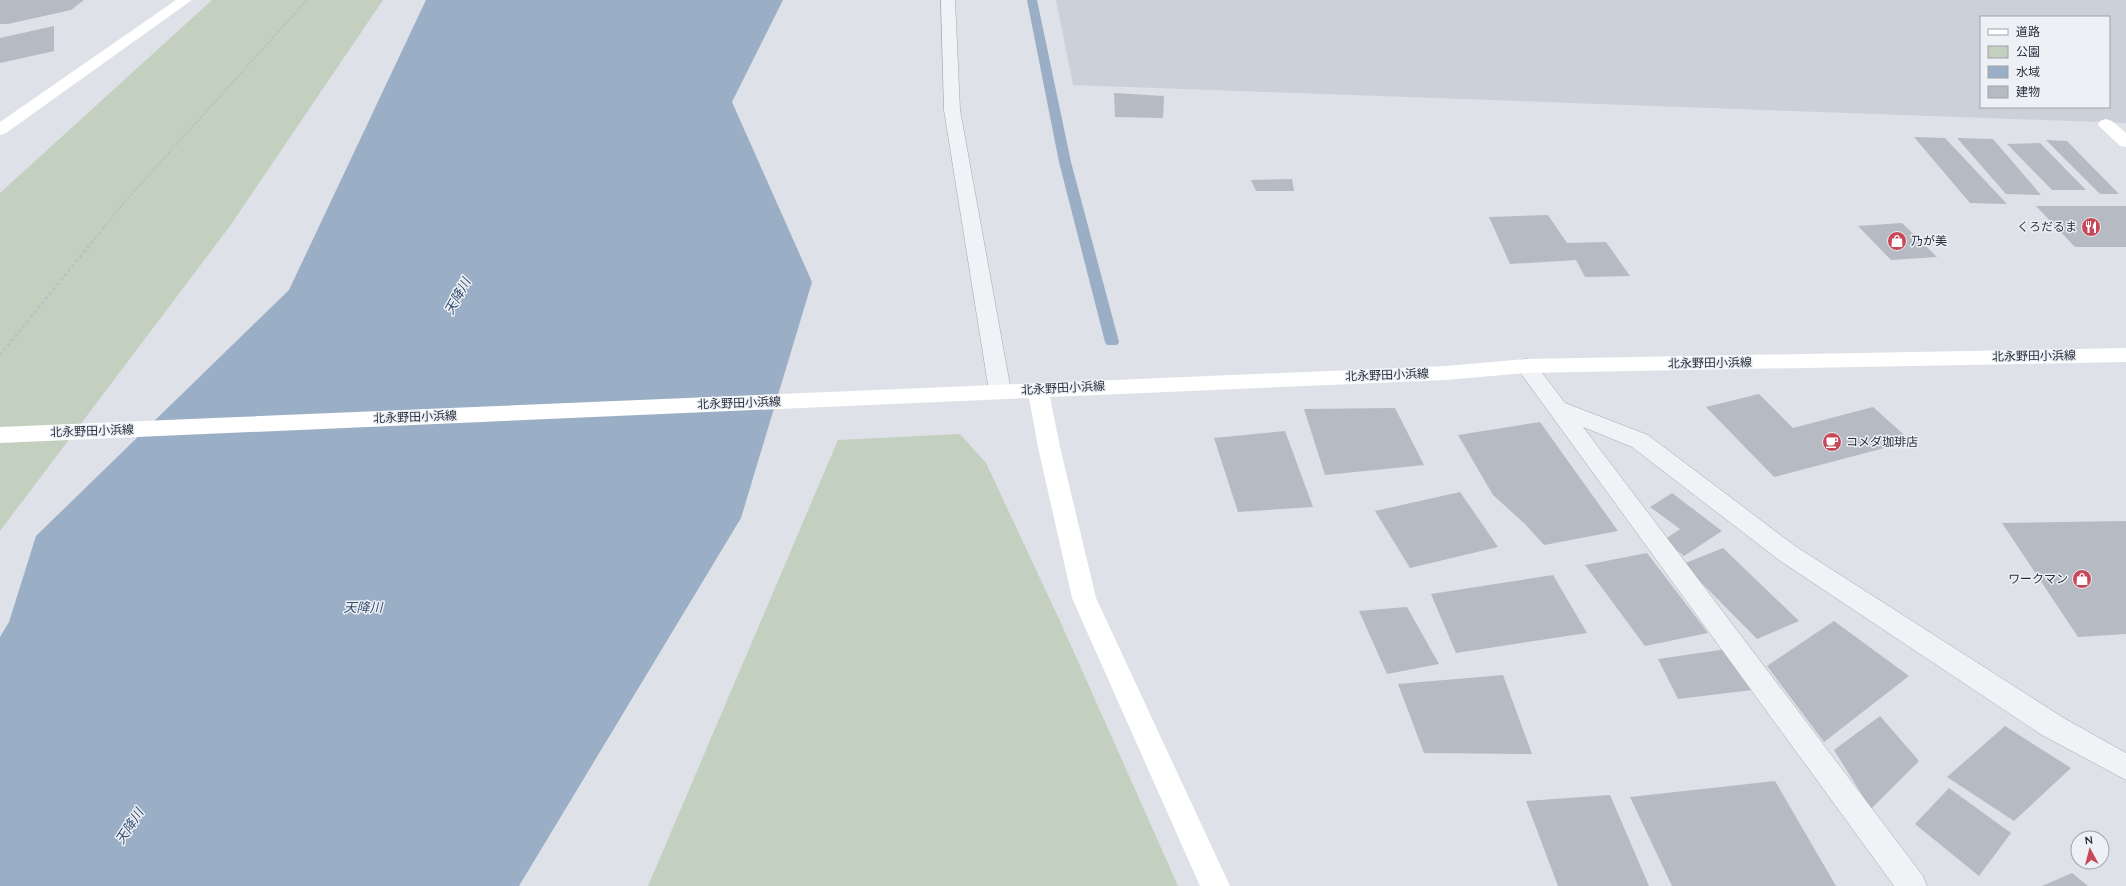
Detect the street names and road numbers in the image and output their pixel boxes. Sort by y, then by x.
street label: 北永野田小浜線 [1992,347,2076,364]
street label: 北永野田小浜線 [1668,354,1752,371]
street label: 北永野田小浜線 [1345,366,1429,383]
street label: 北永野田小浜線 [1021,378,1105,397]
street label: 北永野田小浜線 [697,394,781,411]
street label: 北永野田小浜線 [373,408,457,425]
street label: 北永野田小浜線 [50,422,134,439]

